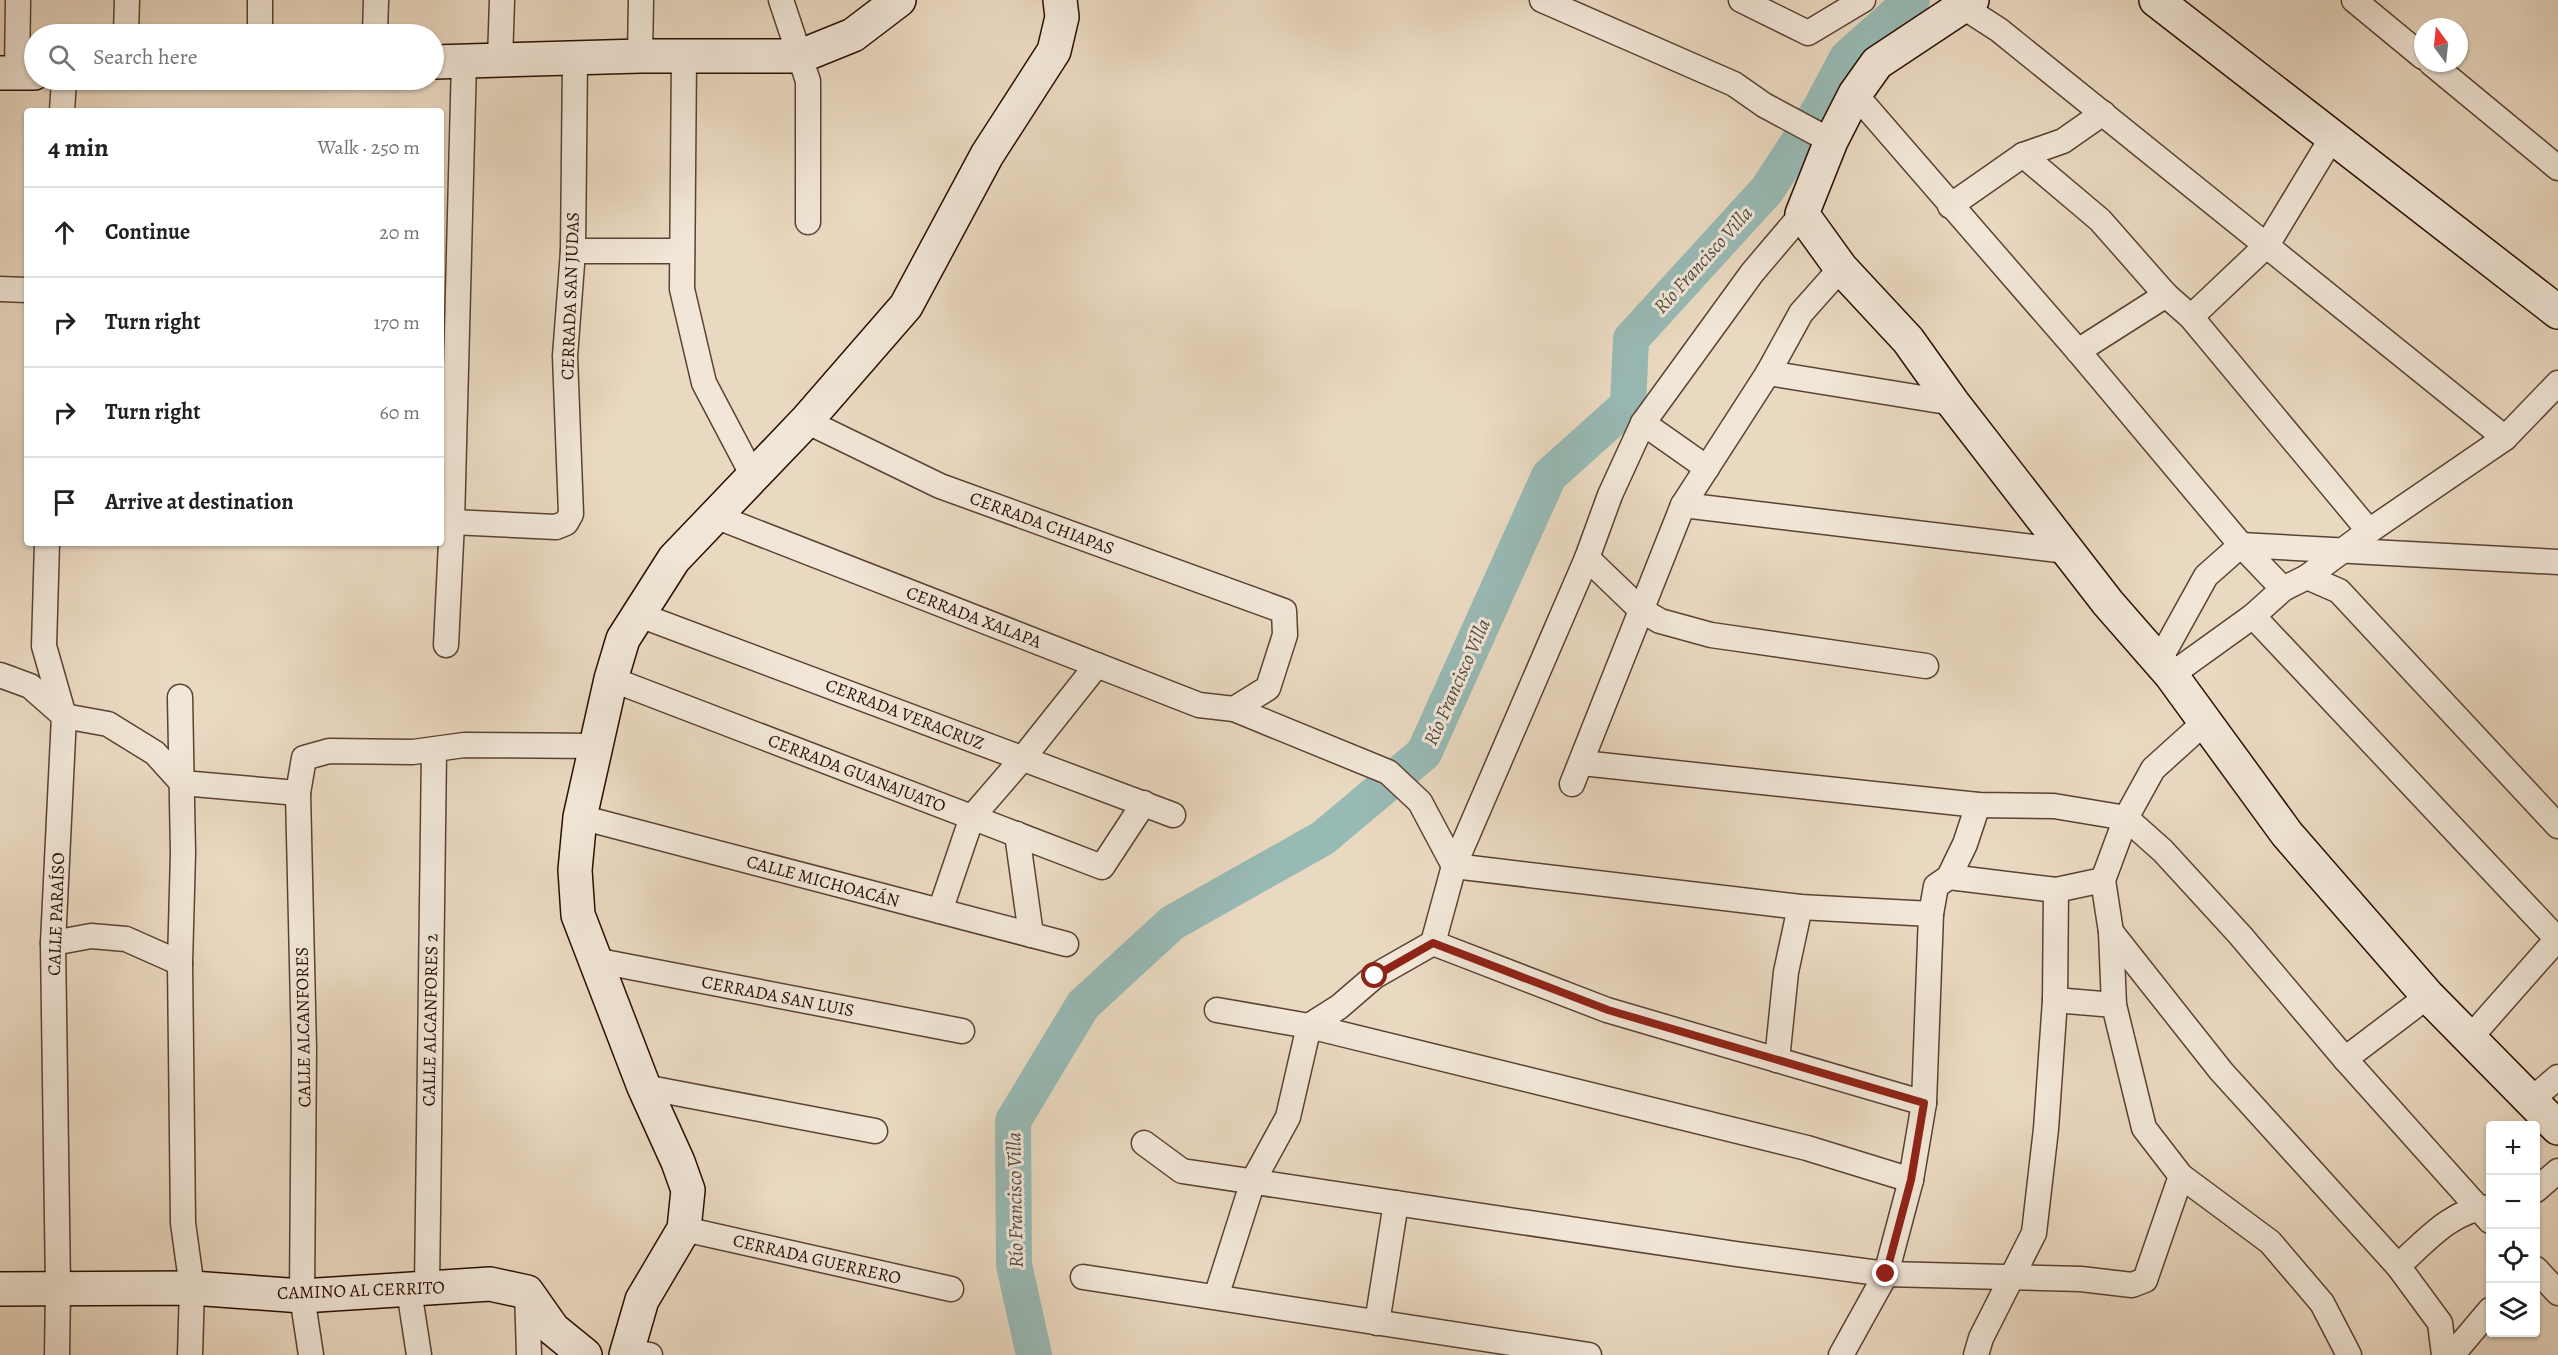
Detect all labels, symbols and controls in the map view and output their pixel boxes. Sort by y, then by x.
north arrow [2414,18,2468,72]
search box [24,24,444,90]
icon: search [45,41,78,74]
text: Search here [93,42,198,72]
text: 4 min [48,130,109,165]
text: Walk · 250 m [318,134,420,161]
water label: Río Francisco Villa [1647,200,1759,320]
street label: CERRADA SAN JUDAS [555,212,585,380]
icon: ahead [48,216,81,249]
text: Continue [105,217,190,247]
text: 20 m [379,219,420,246]
icon: right [48,306,81,339]
text: Turn right [105,307,201,337]
text: 170 m [374,309,420,336]
icon: right [48,396,81,429]
text: Turn right [105,397,201,427]
text: 60 m [380,399,420,426]
icon: arrive [48,486,81,519]
street label: CERRADA CHIAPAS [966,486,1118,560]
text: Arrive at destination [105,487,294,517]
street label: CERRADA XALAPA [903,580,1046,654]
water label: Río Francisco Villa [1417,614,1497,750]
street label: CERRADA VERACRUZ [822,673,988,755]
street label: CERRADA GUANAJUATO [765,728,949,818]
street label: CALLE MICHOACÁN [744,849,902,913]
street label: CALLE PARAÍSO [42,852,70,976]
street label: CALLE ALCANFORES 2 [416,933,444,1107]
street label: CALLE ALCANFORES [290,947,316,1107]
route start [1361,962,1387,988]
street label: CERRADA SAN LUIS [700,969,856,1023]
map controls [2486,1121,2540,1337]
button: + [2486,1121,2540,1175]
water label: Río Francisco Villa [1000,1132,1030,1268]
button: − [2486,1175,2540,1229]
street label: CERRADA GUERRERO [731,1228,903,1290]
button: locate [2486,1229,2540,1283]
route end [1872,1260,1898,1286]
street label: CAMINO AL CERRITO [277,1275,445,1305]
button: layers [2486,1283,2540,1337]

